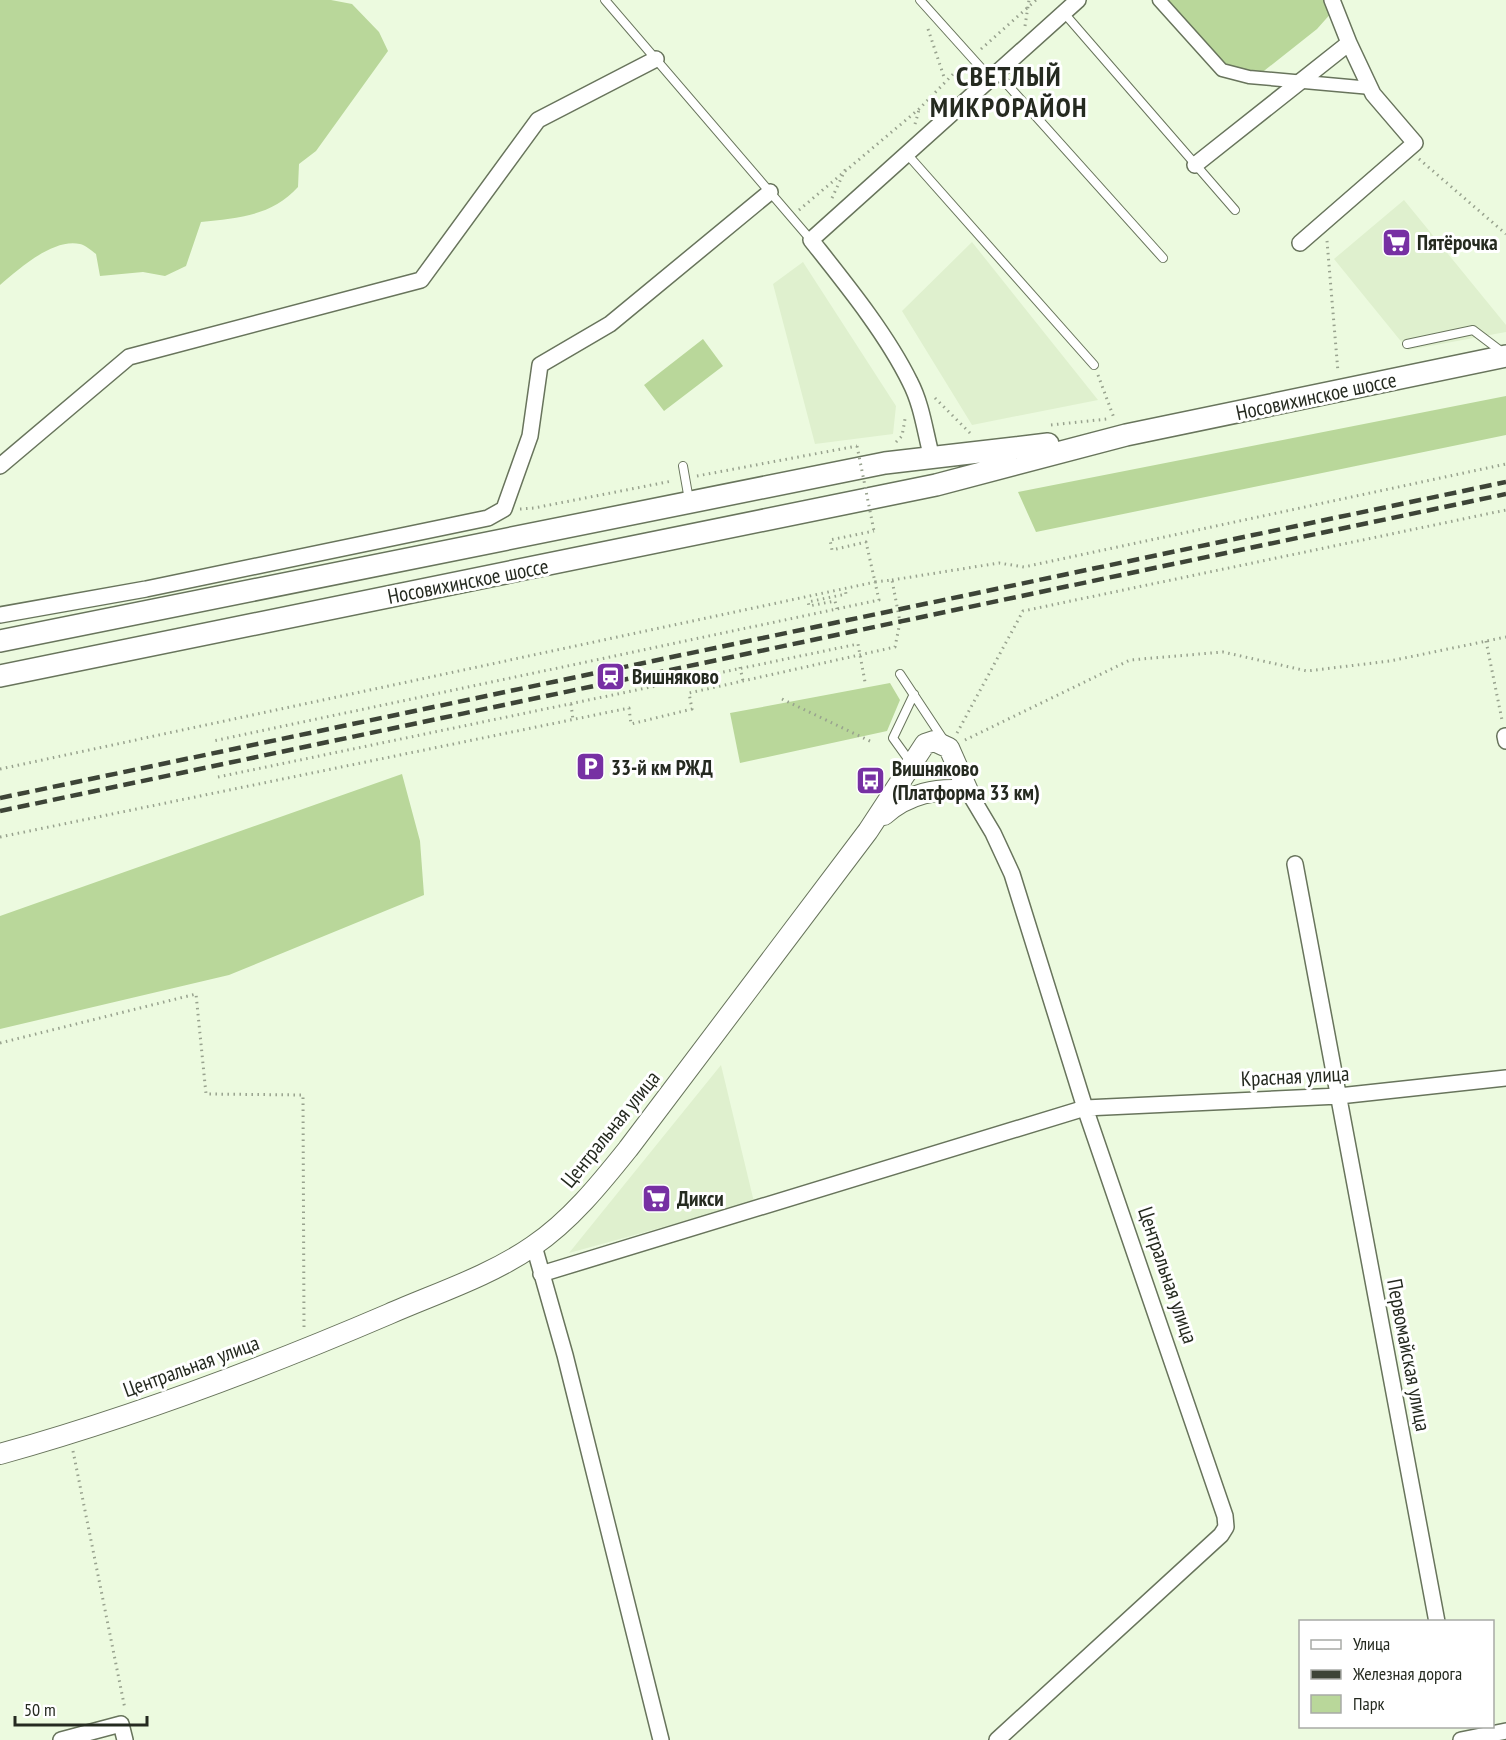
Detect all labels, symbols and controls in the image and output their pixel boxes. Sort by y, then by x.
district label: СВЕТЛЫЙ МИКРОРАЙОН [930,59,1088,124]
supermarket icon: Пятёрочка [1380,226,1412,258]
place label: Пятёрочка [1417,229,1498,256]
street label: Носовихинское шоссе [1233,366,1399,426]
street label: Носовихинское шоссе [385,552,551,610]
station icon: Вишняково [595,660,627,692]
place label: Вишняково [632,663,719,690]
parking icon: 33-й км РЖД [574,751,606,783]
place label: 33-й км РЖД [611,754,713,781]
place label: Вишняково (Платформа 33 км) [892,755,1040,806]
bus stop icon: Вишняково (Платформа 33 км) [855,764,887,796]
street label: Красная улица [1240,1060,1350,1092]
street label: Центральная улица [555,1065,665,1193]
supermarket icon: Дикси [640,1182,672,1214]
place label: Дикси [677,1185,724,1212]
street label: Центральная улица [1132,1203,1204,1347]
street label: Первомайская улица [1381,1277,1437,1433]
street label: Центральная улица [119,1329,263,1403]
legend [1299,1620,1494,1728]
text: Улица [1353,1632,1390,1655]
text: Железная дорога [1352,1662,1462,1685]
scale bar [15,1689,147,1727]
text: Парк [1353,1692,1384,1715]
text: 50 m [24,1698,56,1721]

